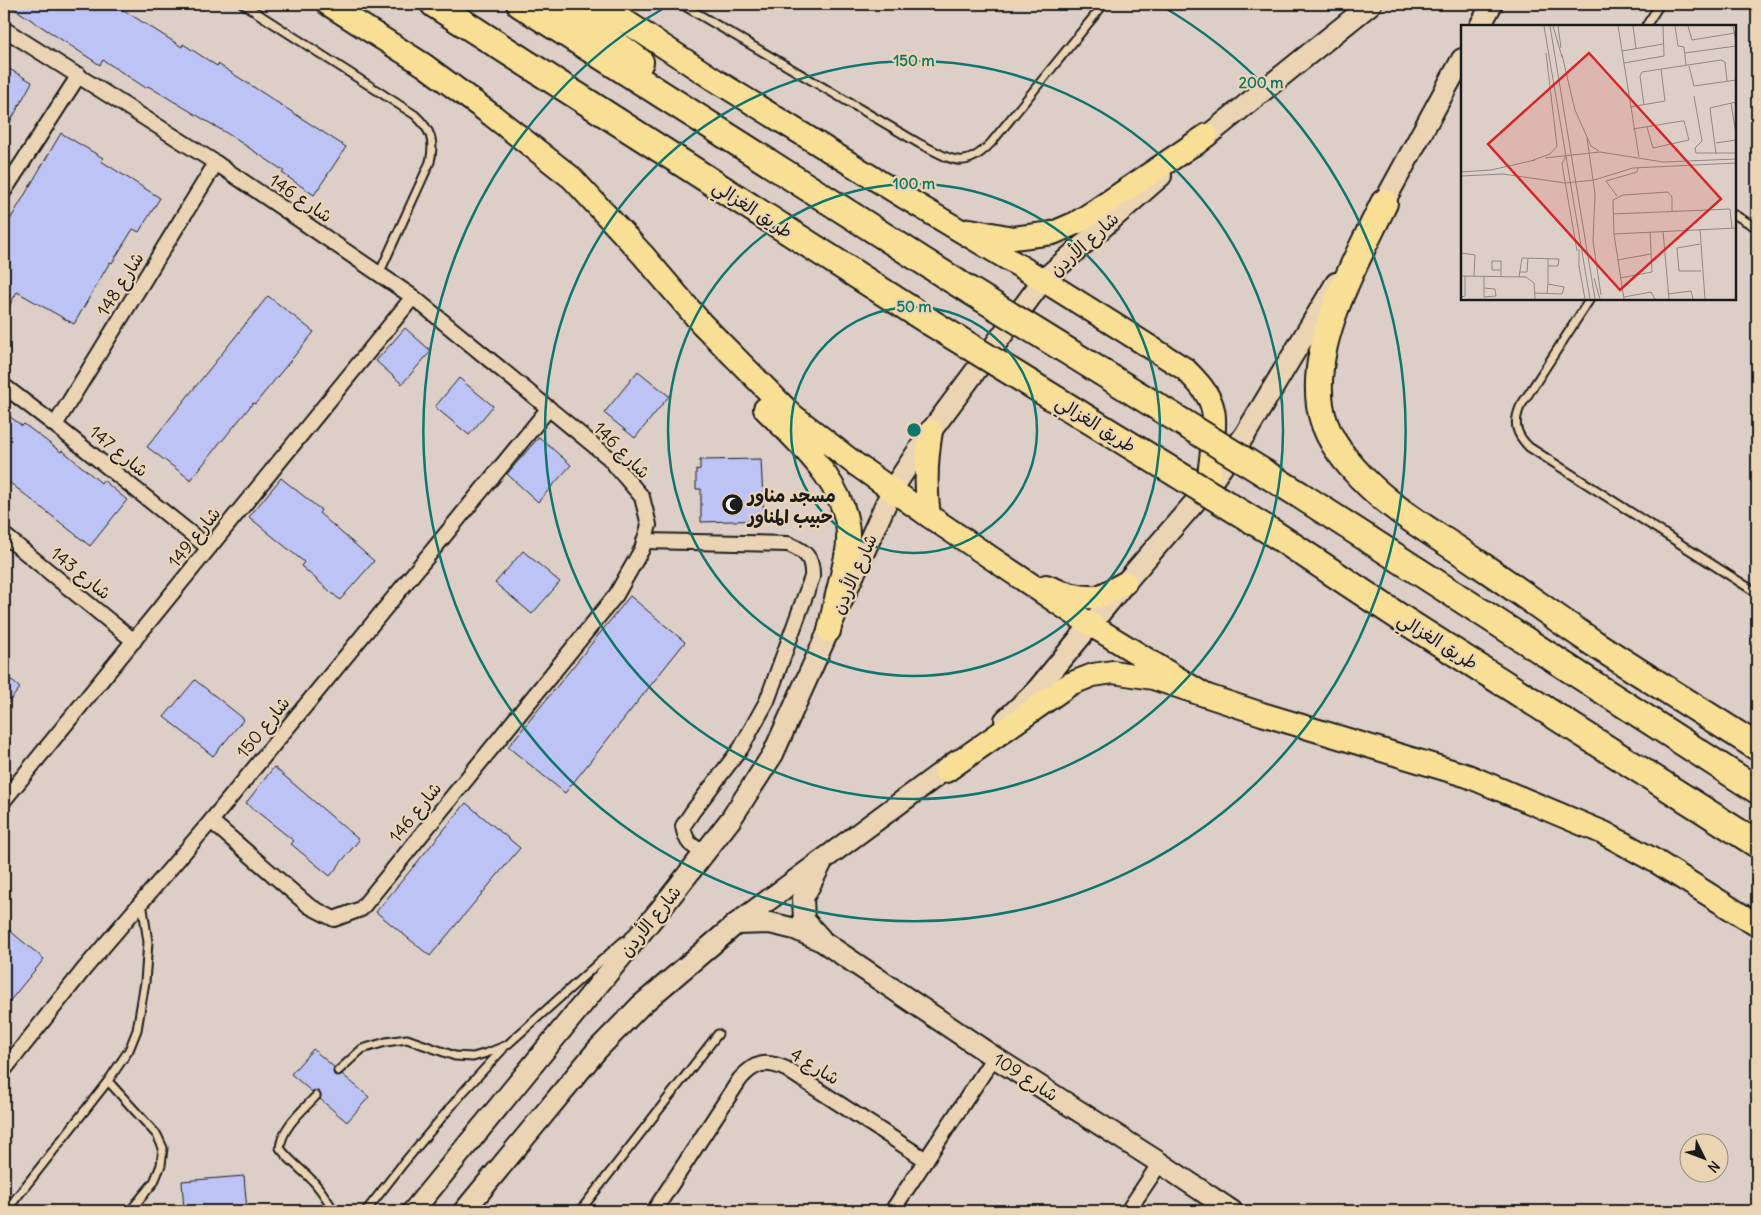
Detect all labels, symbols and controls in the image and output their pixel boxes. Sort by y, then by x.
inset map [1461,25,1736,300]
text: 150 m [893,51,935,70]
text: 200 m [1239,73,1283,92]
street label: شارع 146 [265,169,337,228]
text: 100 m [893,174,935,193]
street label: طريق الغزالي [706,175,797,247]
street label: شارع الأردن [1045,207,1124,282]
street label: شارع 148 [91,248,149,321]
text: 50 m [896,297,932,316]
street label: طريق الغزالي [1049,390,1140,462]
street label: شارع 146 [588,417,655,484]
street label: شارع 147 [84,420,153,483]
centre of rings [905,421,923,439]
place label: مسجد مناور حبيب المناور [746,484,836,528]
mosque icon: مسجد مناور حبيب المناور [720,493,744,517]
street label: شارع 149 [163,502,226,573]
street label: شارع الأردن [826,530,883,618]
street label: شارع 143 [46,542,116,605]
street label: طريق الغزالي [1391,607,1482,679]
street label: شارع 150 [231,692,296,763]
street label: شارع 146 [384,777,447,848]
street label: شارع الأردن [614,881,687,962]
street label: شارع 4 [786,1042,844,1091]
street label: شارع 109 [989,1048,1063,1107]
north arrow [1678,1132,1728,1182]
text: N [1704,1157,1724,1176]

